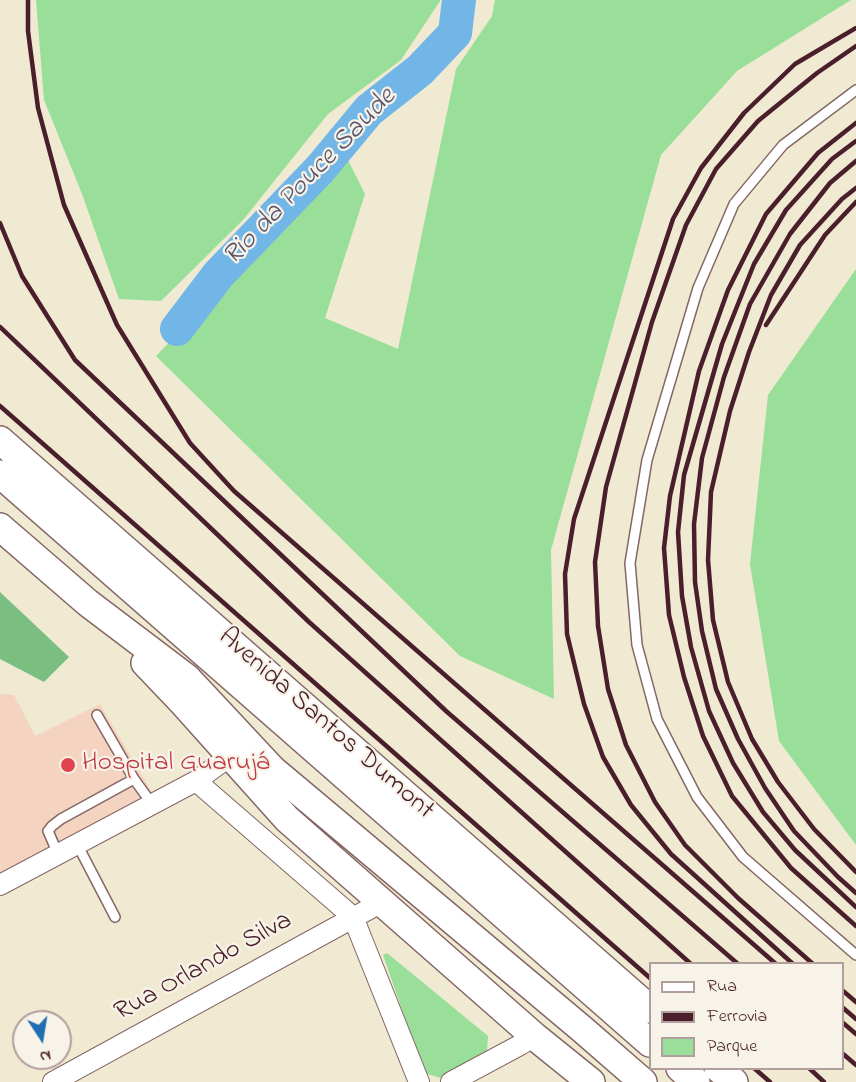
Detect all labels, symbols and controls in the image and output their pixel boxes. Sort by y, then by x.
water label: Rio da Pouce Saude [218,82,404,274]
street label: Avenida Santos Dumont [210,622,440,828]
place label: Hospital Guarujá [82,749,270,781]
marker: Hospital Guarujá [59,756,77,774]
street label: Rua Orlando Silva [110,906,298,1030]
legend [649,962,844,1070]
text: Rua [707,974,737,1000]
text: Ferrovia [707,1004,767,1030]
north arrow [12,1010,72,1070]
text: Parque [707,1034,757,1060]
text: N [38,1043,53,1069]

